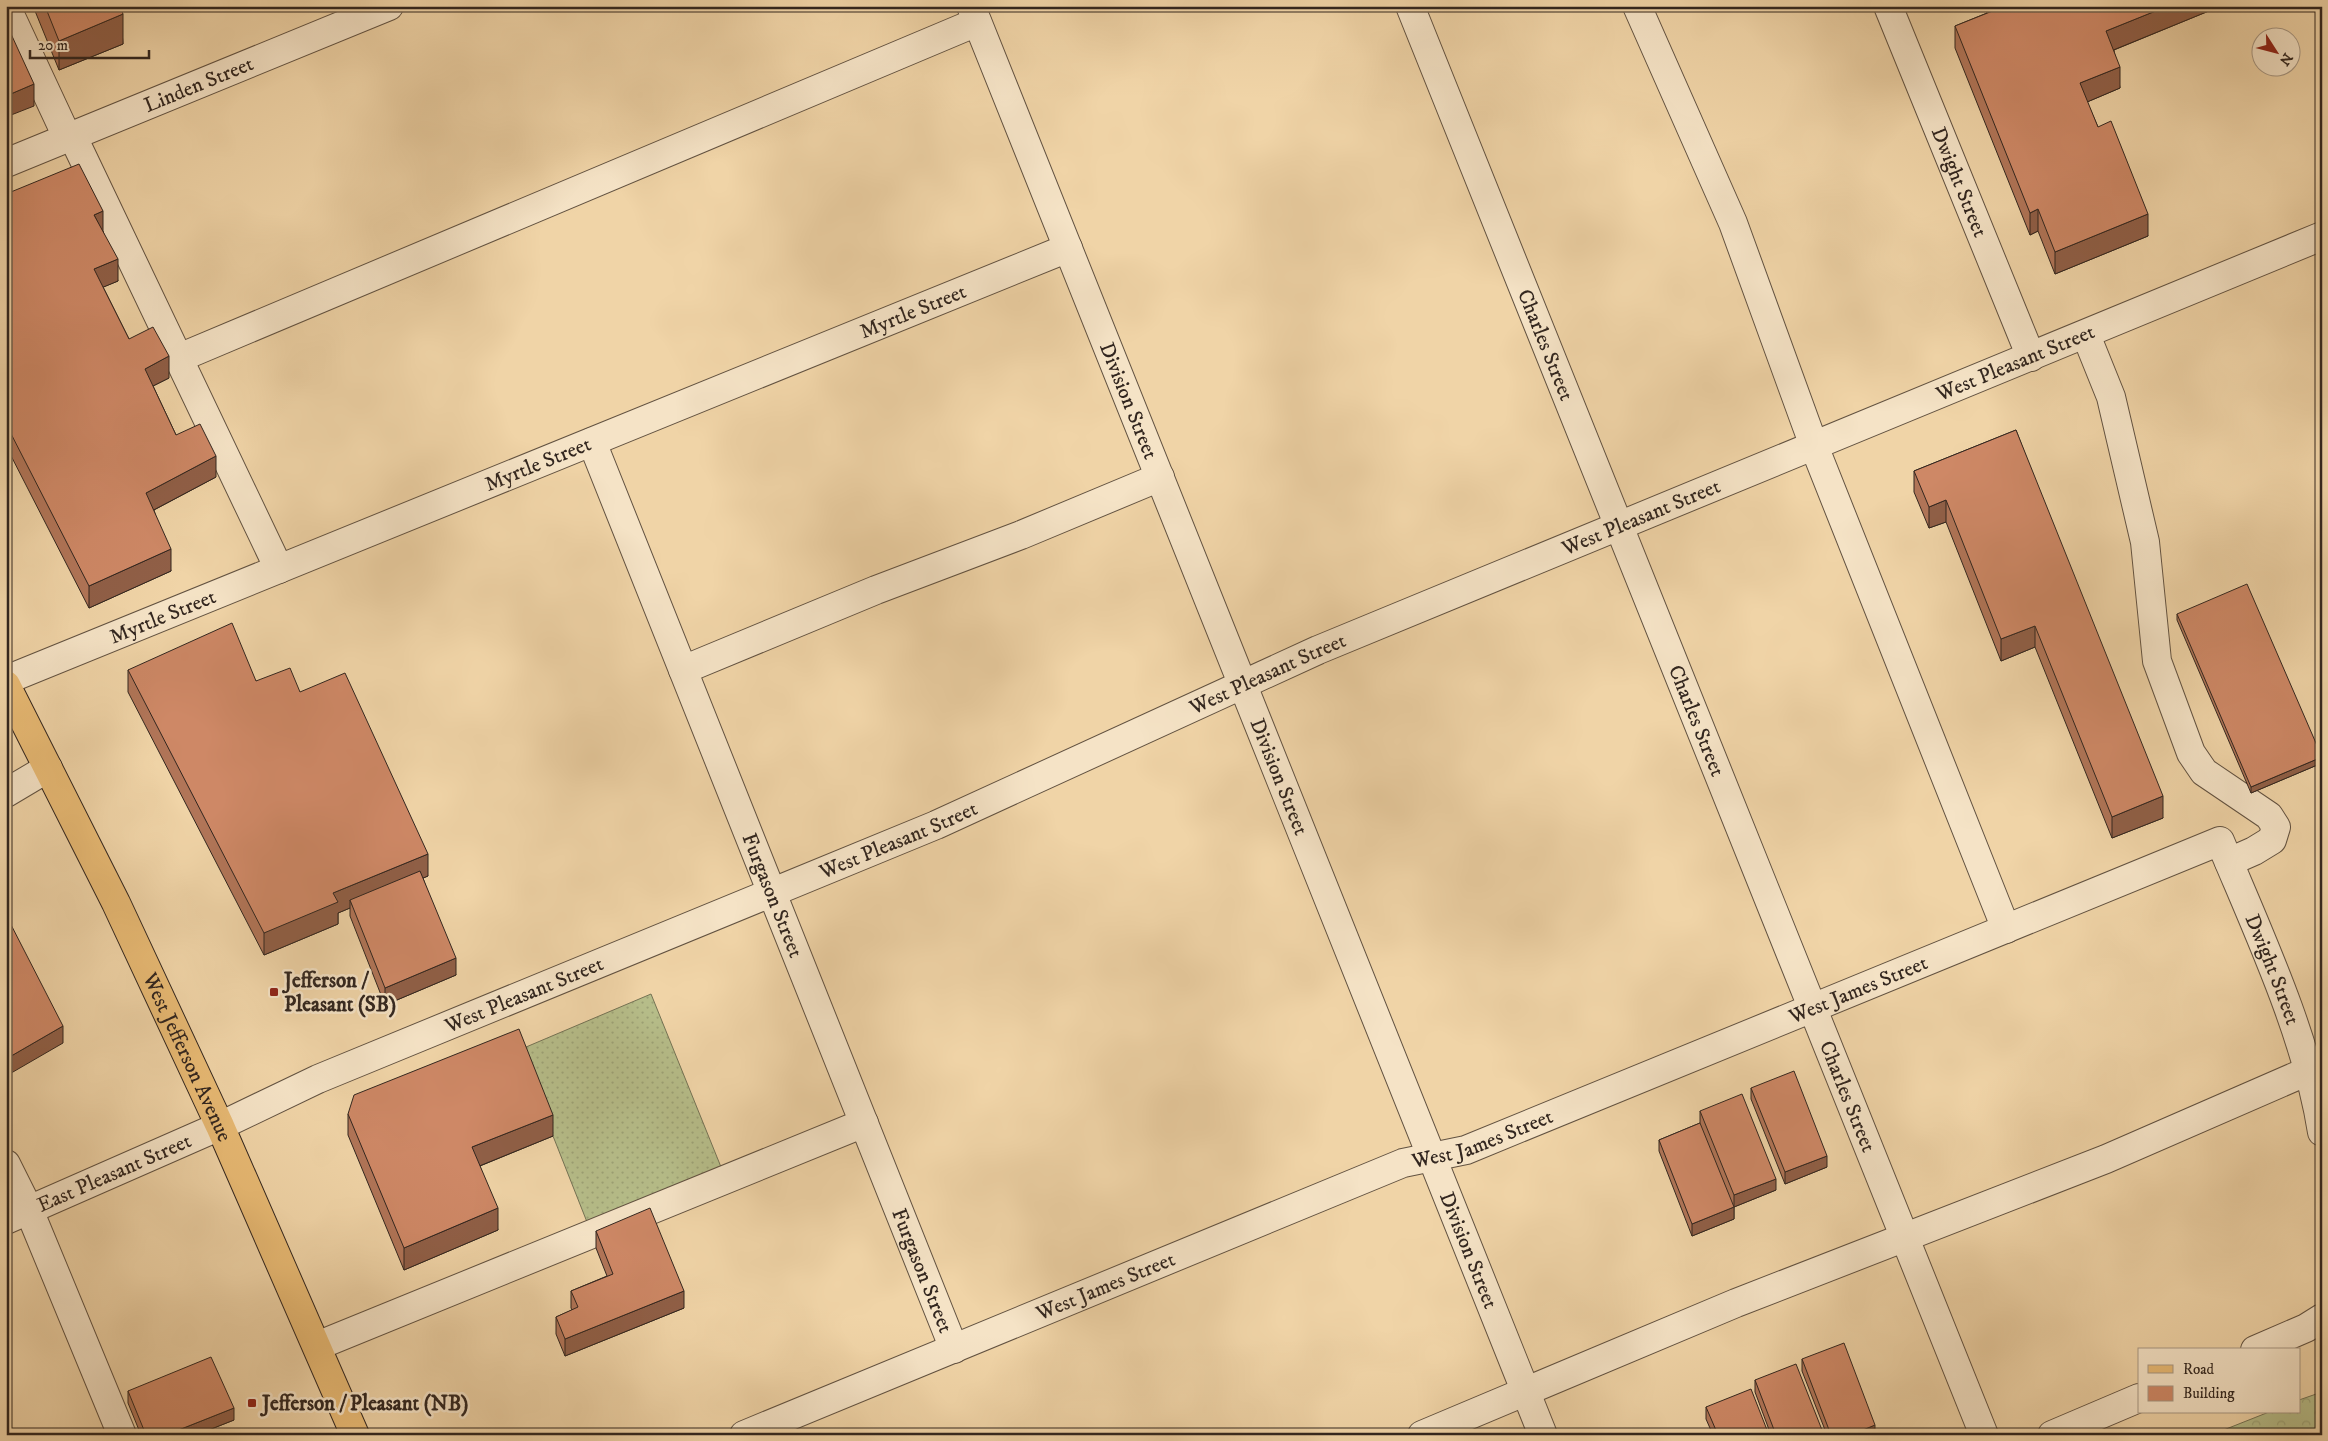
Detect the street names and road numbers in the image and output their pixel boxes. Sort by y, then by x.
street label: Linden Street [140,51,258,119]
street label: Dwight Street [1925,123,1993,241]
street label: Myrtle Street [856,279,970,345]
street label: Charles Street [1511,286,1579,405]
street label: West Pleasant Street [1932,319,2099,408]
street label: Division Street [1093,339,1163,463]
street label: Myrtle Street [481,431,595,498]
street label: West Pleasant Street [1557,473,1725,562]
street label: Myrtle Street [106,584,220,650]
street label: West Pleasant Street [1185,628,1350,722]
street label: Charles Street [1662,661,1730,781]
street label: Division Street [1243,715,1314,839]
street label: West Pleasant Street [815,796,982,886]
street label: Furgason Street [735,830,809,962]
street label: Dwight Street [2239,910,2305,1029]
street label: West James Street [1784,950,1932,1031]
street label: West Pleasant Street [440,951,608,1040]
street label: West Jefferson Avenue [136,968,237,1146]
street label: Charles Street [1813,1037,1881,1156]
street label: West James Street [1409,1104,1557,1175]
street label: East Pleasant Street [33,1128,196,1219]
street label: Division Street [1433,1188,1503,1313]
street label: Furgason Street [885,1205,958,1337]
street label: West James Street [1032,1246,1179,1327]

